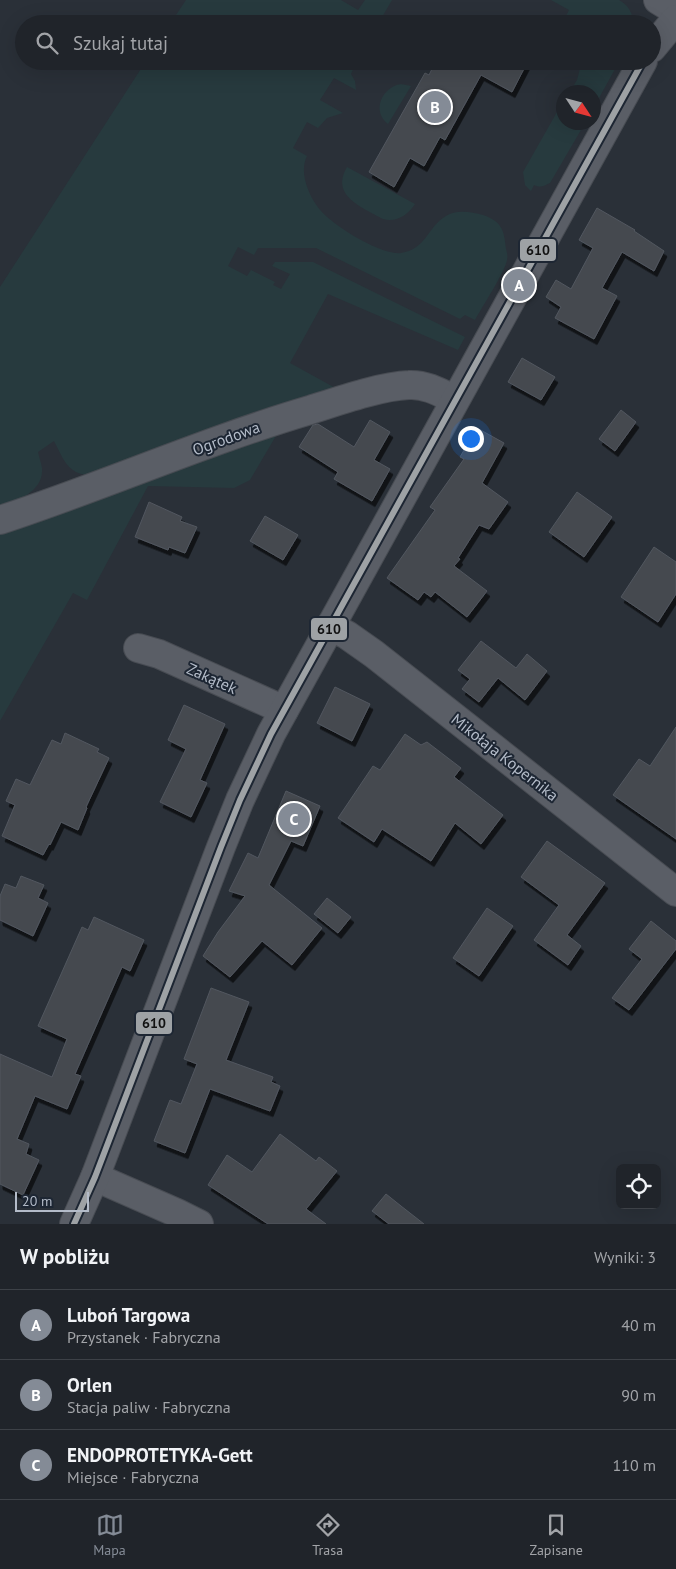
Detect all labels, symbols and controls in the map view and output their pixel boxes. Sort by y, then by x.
search box [15,15,661,70]
icon: search [33,29,61,57]
text: Szukaj tutaj [73,31,168,55]
north arrow [556,85,601,130]
pin: B [419,88,451,126]
line badge: 610 [519,238,557,262]
text: 610 [526,241,550,259]
pin: A [503,266,535,304]
street label: Ogrodowa [190,417,262,459]
your location [458,426,484,452]
line badge: 610 [310,617,348,641]
text: 610 [317,620,341,638]
street label: Zakątek [184,658,241,698]
street label: Mikołaja Kopernika [447,709,563,805]
pin: C [278,800,310,838]
line badge: 610 [135,1011,173,1035]
text: 610 [142,1014,166,1032]
map controls [616,1164,661,1209]
button: locate [616,1164,661,1209]
scale bar [15,1189,89,1212]
text: 20 m [22,1192,52,1210]
text: W pobliżu [20,1243,109,1270]
text: Wyniki: 3 [594,1247,656,1267]
text: Luboń Targowa [67,1303,190,1327]
text: A [31,1315,41,1335]
text: 40 m [621,1315,656,1335]
text: Przystanek · Fabryczna [67,1327,221,1347]
text: Orlen [67,1373,112,1397]
text: B [31,1385,41,1405]
text: 90 m [621,1385,656,1405]
text: Stacja paliw · Fabryczna [67,1397,231,1417]
text: ENDOPROTETYKA-Gett [67,1443,253,1467]
text: C [32,1455,40,1475]
text: 110 m [613,1455,656,1475]
text: Miejsce · Fabryczna [67,1467,199,1487]
tab: Mapa [93,1511,126,1559]
tab: Trasa [312,1511,343,1559]
tab: Zapisane [530,1511,583,1559]

